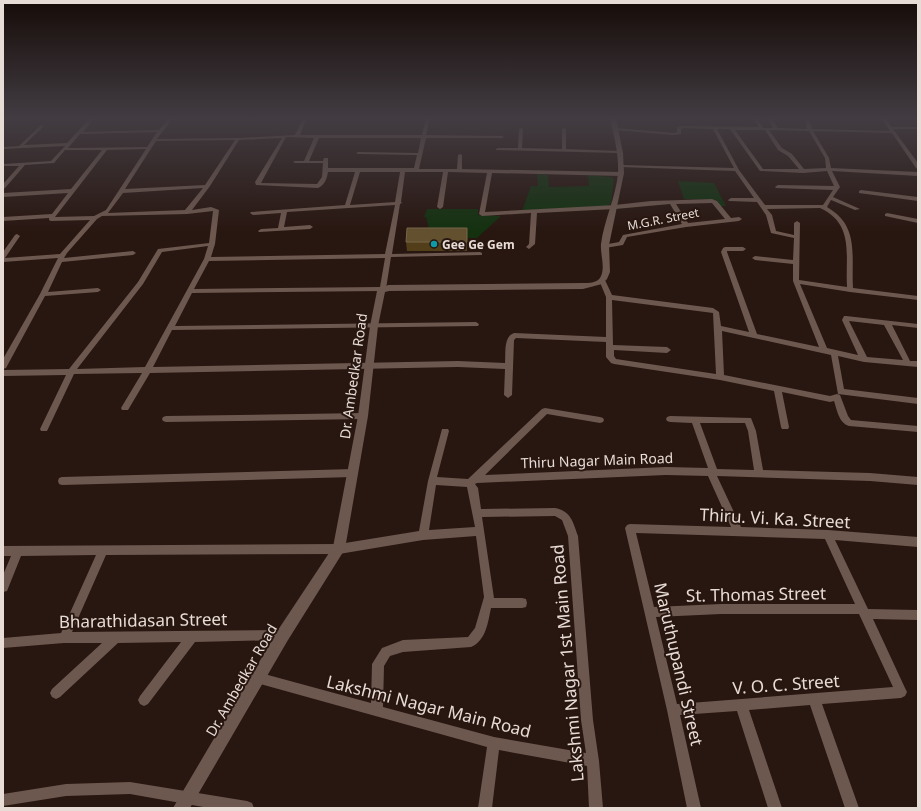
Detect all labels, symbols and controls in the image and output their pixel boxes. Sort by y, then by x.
street label: M.G.R. Street [626,204,701,234]
place label: Gee Ge Gem [442,236,515,253]
marker: Gee Ge Gem [429,239,439,249]
street label: Dr. Ambedkar Road [335,312,371,440]
street label: Thiru Nagar Main Road [520,448,674,472]
street label: Thiru. Vi. Ka. Street [699,503,851,533]
street label: Lakshmi Nagar 1st Main Road [545,543,589,783]
street label: Maruthupandi Street [649,580,709,748]
street label: St. Thomas Street [686,581,826,607]
street label: Bharathidasan Street [59,607,227,633]
street label: Dr. Ambedkar Road [201,620,281,740]
street label: Lakshmi Nagar Main Road [324,669,534,743]
street label: V. O. C. Street [732,669,840,699]

